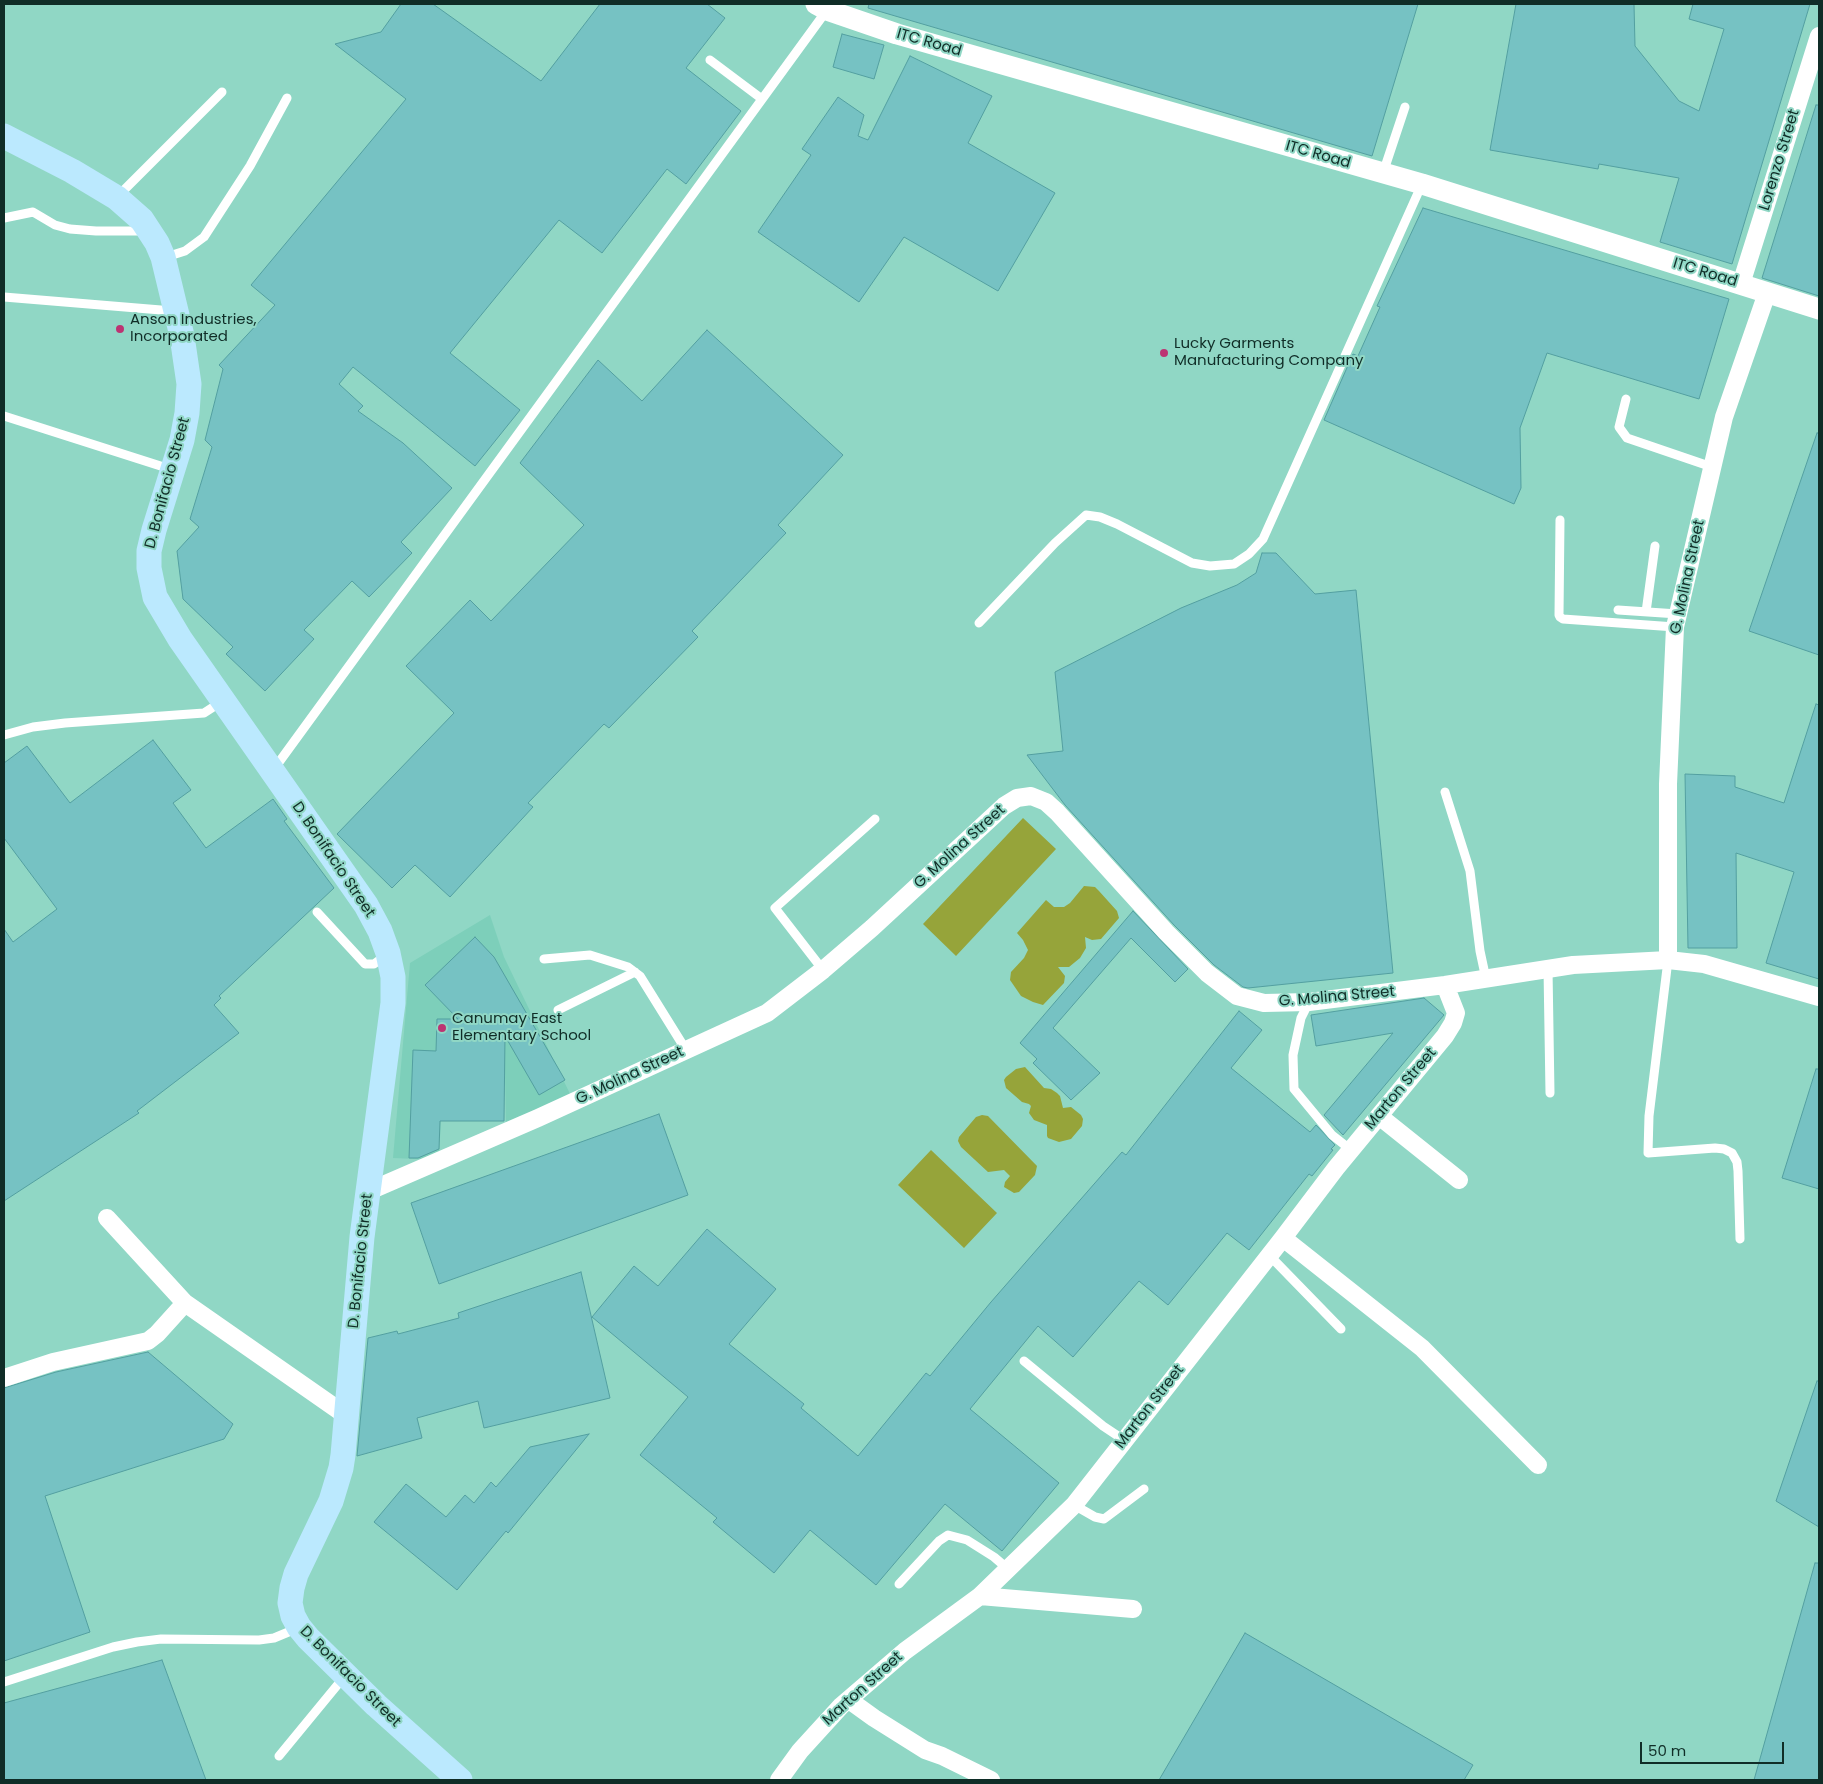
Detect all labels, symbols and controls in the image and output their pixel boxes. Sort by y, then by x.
street label: ITC Road [895,25,963,61]
street label: Lorenzo Street [1756,107,1804,213]
street label: ITC Road [1284,137,1352,173]
street label: ITC Road [1671,255,1739,291]
place label: Anson Industries, Incorporated [130,311,256,346]
marker: Anson Industries, Incorporated [114,323,126,335]
place label: Lucky Garments Manufacturing Company [1174,335,1363,370]
marker: Lucky Garments Manufacturing Company [1158,347,1170,359]
street label: D. Bonifacio Street [142,415,194,551]
street label: G. Molina Street [1667,518,1709,636]
street label: D. Bonifacio Street [288,799,378,921]
street label: G. Molina Street [911,801,1009,893]
street label: G. Molina Street [1278,983,1396,1011]
place label: Canumay East Elementary School [452,1010,591,1045]
marker: Canumay East Elementary School [436,1022,448,1034]
street label: G. Molina Street [573,1043,687,1109]
street label: Marton Street [1362,1044,1440,1134]
street label: D. Bonifacio Street [345,1193,377,1329]
street label: Marton Street [1112,1362,1188,1452]
street label: D. Bonifacio Street [296,1623,404,1731]
street label: Marton Street [819,1648,907,1730]
scale bar [1643,1732,1787,1764]
text: 50 m [1648,1740,1686,1761]

